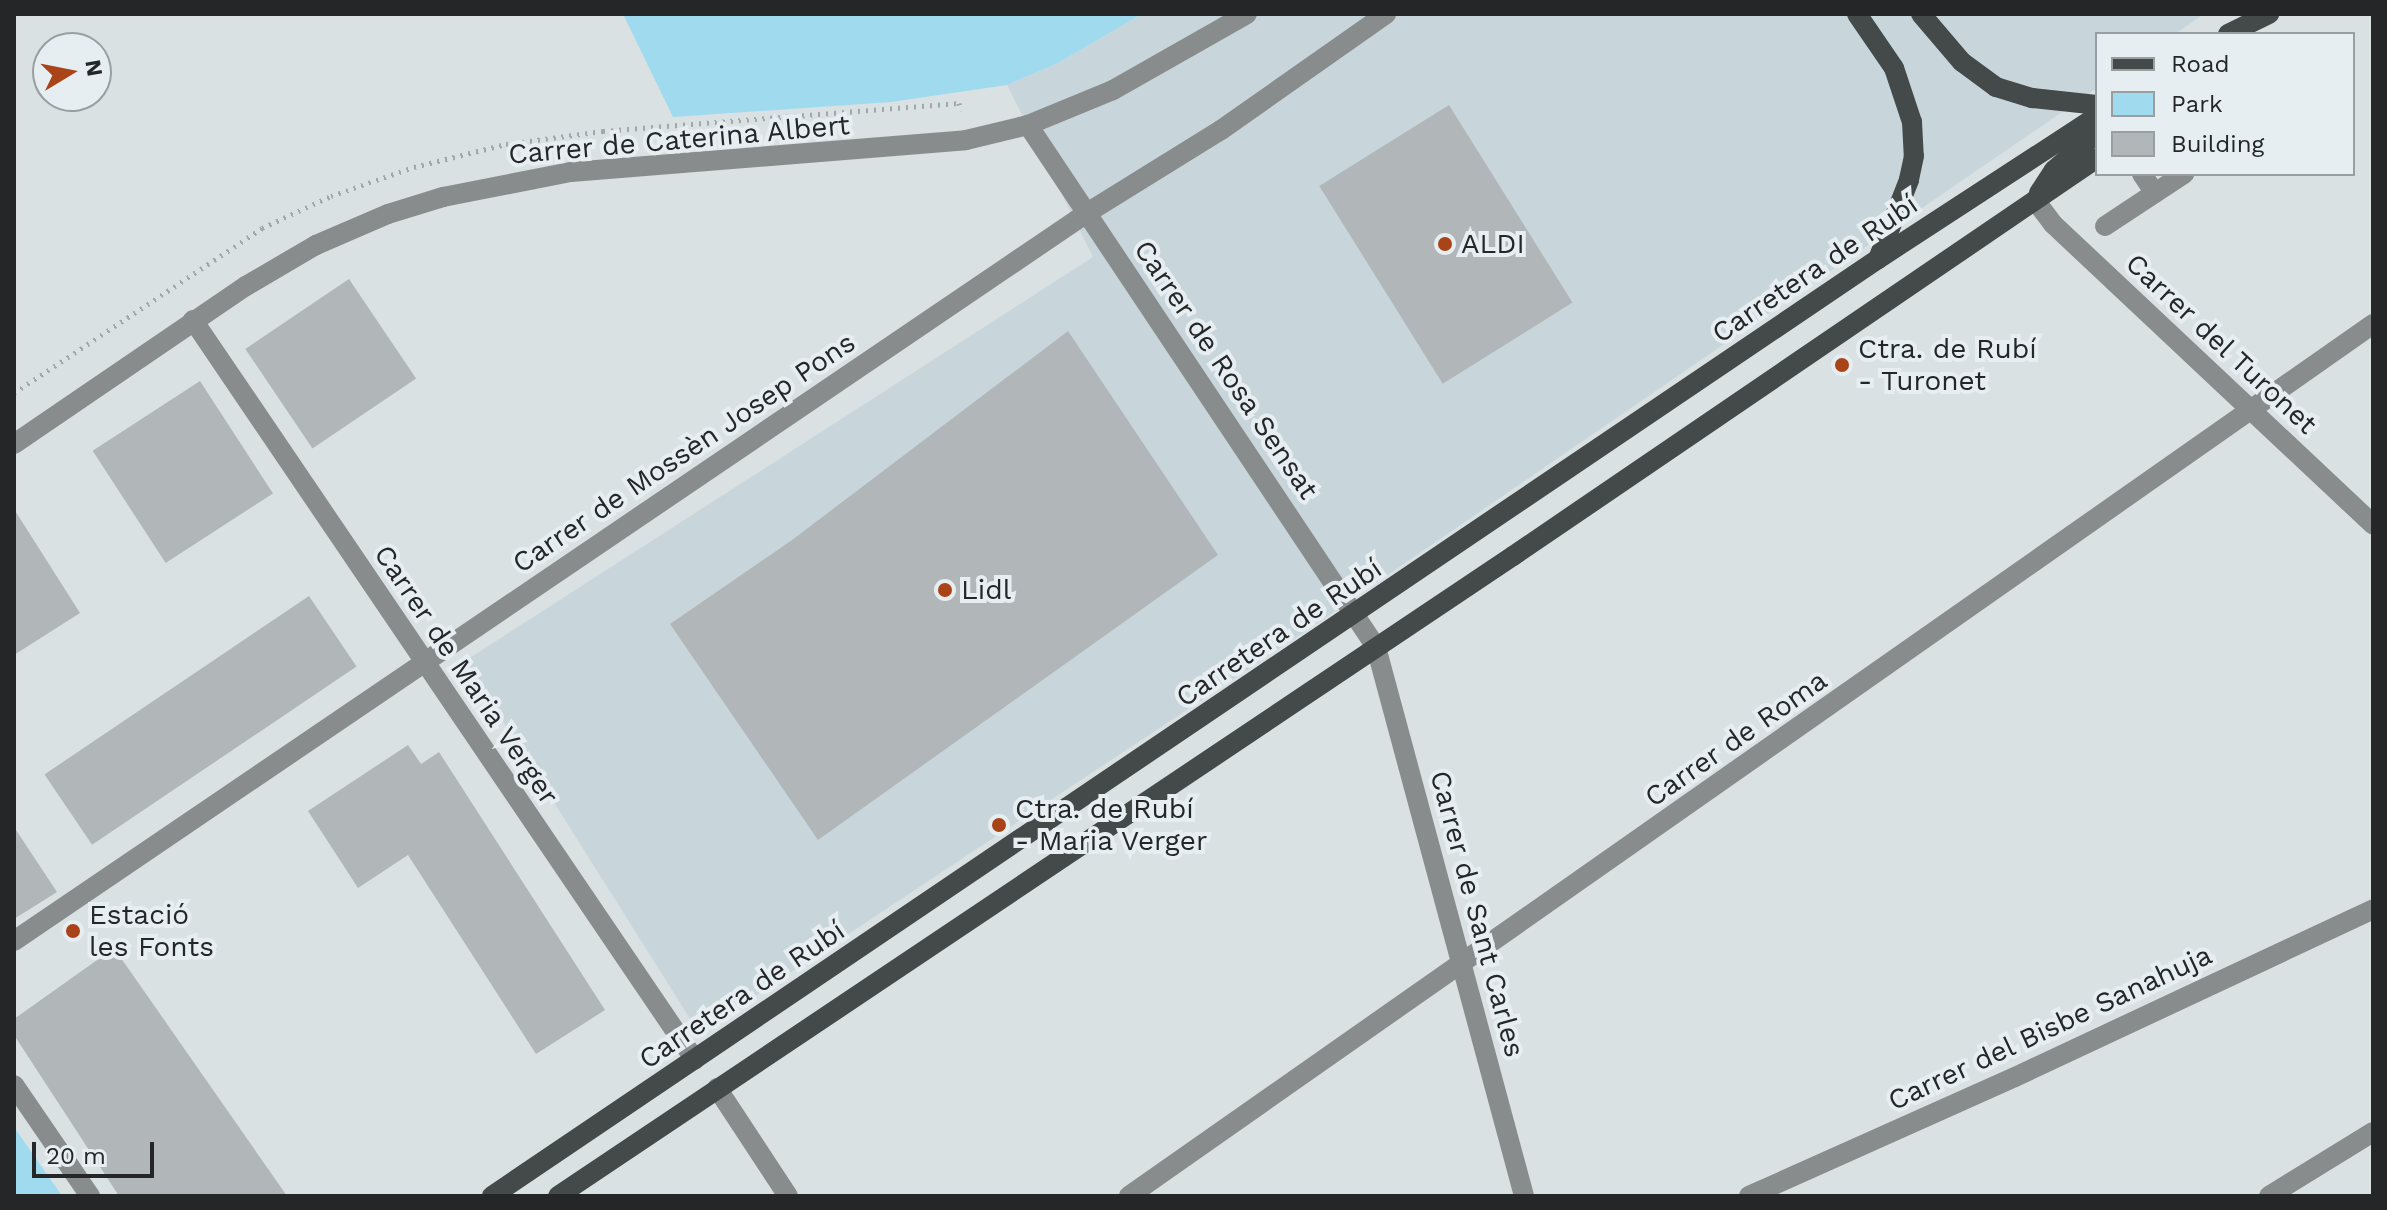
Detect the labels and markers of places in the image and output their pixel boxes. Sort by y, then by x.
place label: ALDI [1461,227,1525,261]
marker: ALDI [1436,235,1454,253]
place label: Ctra. de Rubí - Turonet [1858,332,2037,398]
marker: Ctra. de Rubí - Turonet [1833,356,1851,374]
place label: Lidl [961,573,1011,607]
marker: Lidl [936,581,954,599]
place label: Ctra. de Rubí - Maria Verger [1015,792,1209,858]
marker: Ctra. de Rubí - Maria Verger [990,816,1008,834]
place label: Estació les Fonts [89,898,214,964]
marker: Estació les Fonts [64,922,82,940]

